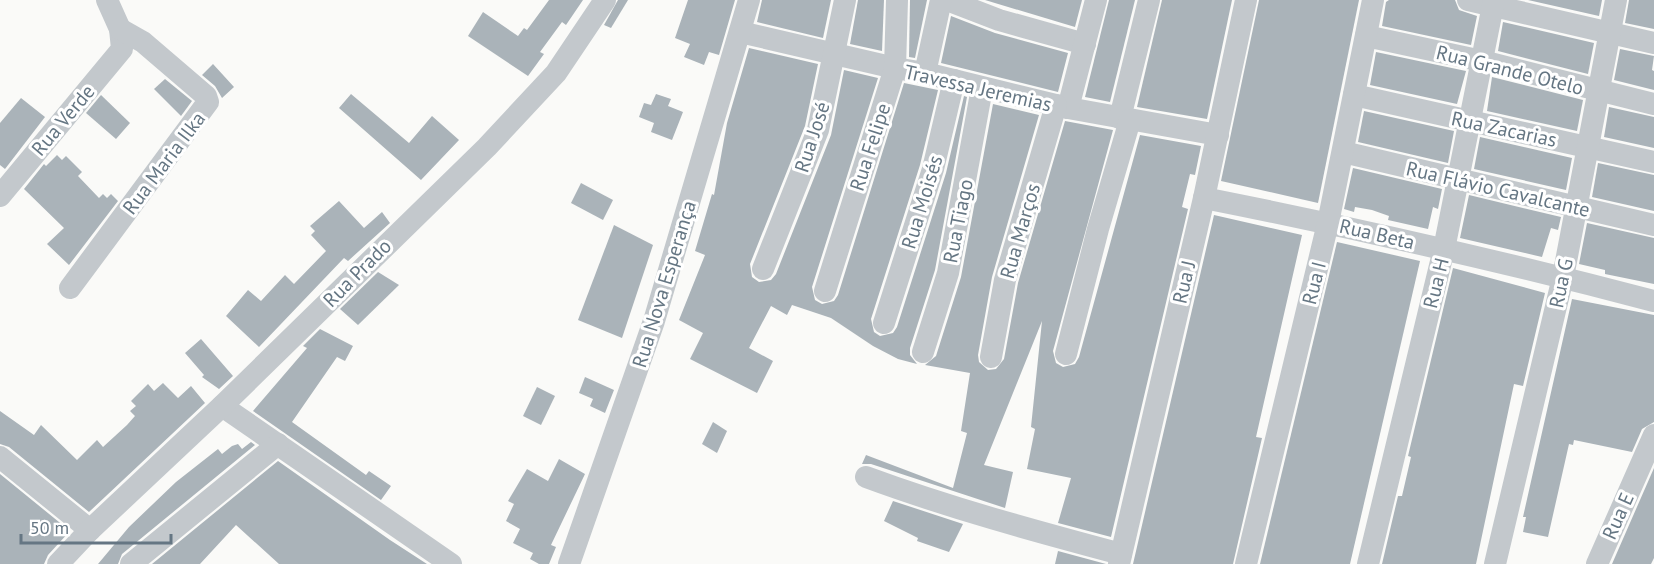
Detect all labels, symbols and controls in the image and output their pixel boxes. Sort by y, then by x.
street label: Rua Grande Otelo [1434,39,1586,101]
street label: Travessa Jeremias [902,58,1054,118]
street label: Rua Verde [26,79,100,161]
street label: Rua José [788,98,836,176]
street label: Rua Felipe [844,100,896,194]
street label: Rua Zacarias [1449,105,1559,153]
street label: Rua Maria Ilka [117,106,211,220]
street label: Rua Moisés [895,152,949,252]
street label: Rua Flávio Cavalcante [1404,155,1592,223]
street label: Rua Tiago [937,177,979,265]
street label: Rua Marços [994,180,1046,282]
street label: Rua Nova Esperança [626,197,702,371]
street label: Rua Beta [1337,213,1417,255]
street label: Rua Prado [317,233,397,313]
street label: Rua H [1417,255,1455,311]
street label: Rua G [1543,256,1579,310]
street label: Rua J [1166,258,1202,306]
street label: Rua I [1296,259,1332,307]
street label: Rua E [1596,489,1640,543]
scale bar [21,507,171,545]
text: 50 m [30,516,69,539]

